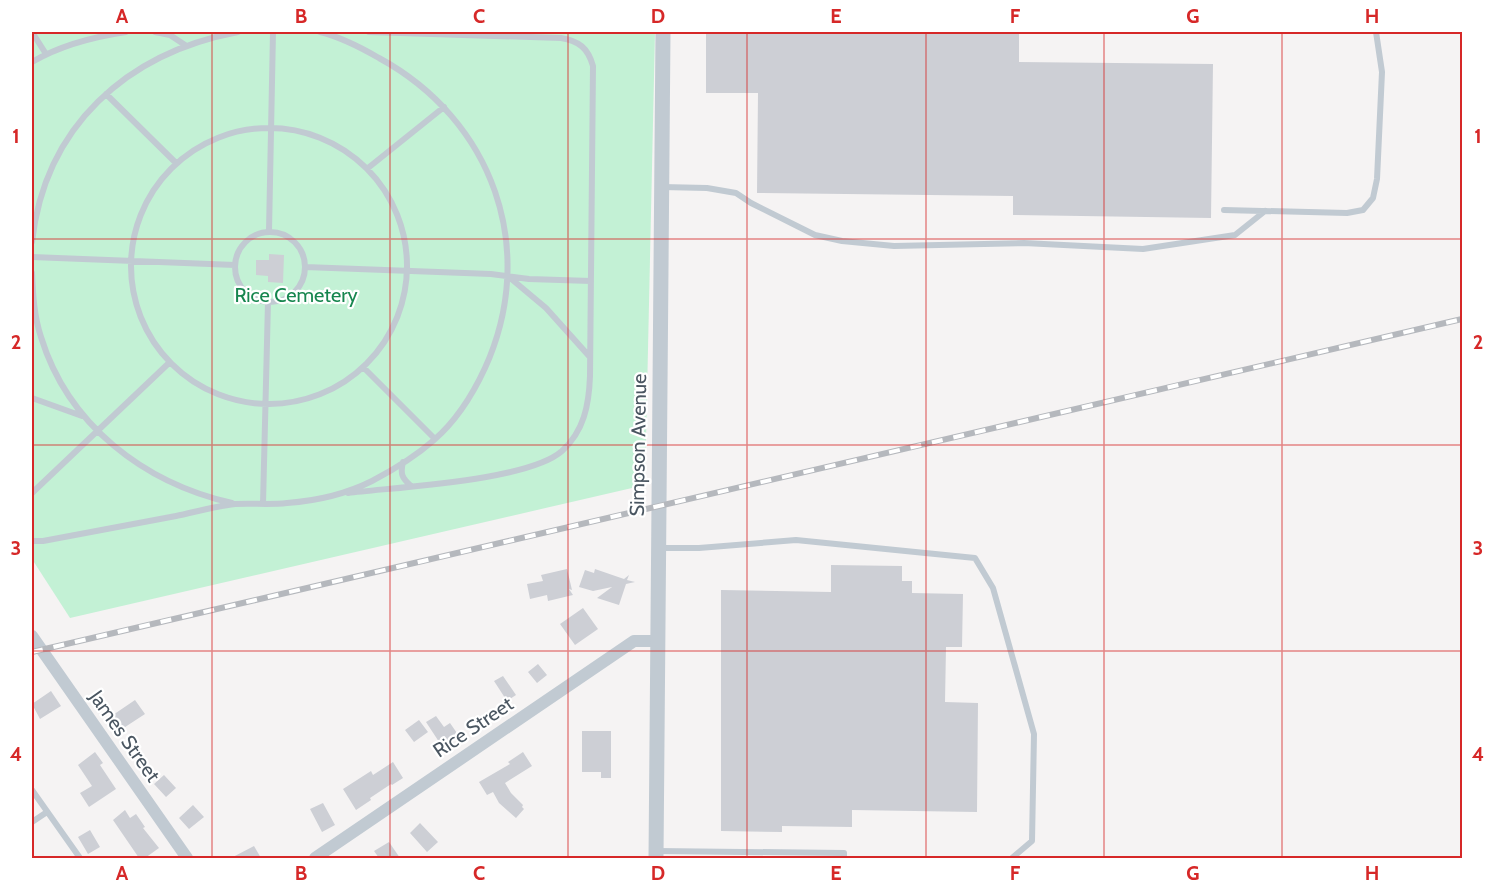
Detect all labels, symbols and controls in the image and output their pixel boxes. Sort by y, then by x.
text: A [116,4,129,28]
text: B [295,4,307,28]
text: C [473,4,485,28]
text: D [651,4,665,28]
text: E [830,4,842,28]
text: F [1010,4,1021,28]
text: G [1186,4,1200,28]
text: H [1365,4,1379,28]
text: 1 [12,124,20,148]
text: 1 [1474,124,1482,148]
park label: Rice Cemetery [234,283,358,307]
text: 2 [11,330,21,354]
text: 2 [1473,330,1483,354]
street label: Simpson Avenue [625,373,651,517]
text: 3 [11,536,21,560]
text: 3 [1473,536,1483,560]
street label: James Street [84,685,166,787]
street label: Rice Street [428,691,518,762]
text: 4 [10,742,22,766]
text: 4 [1472,742,1484,766]
text: A [116,861,129,885]
text: B [295,861,307,885]
text: C [473,861,485,885]
text: D [651,861,665,885]
text: E [830,861,842,885]
text: F [1010,861,1021,885]
text: G [1186,861,1200,885]
text: H [1365,861,1379,885]

